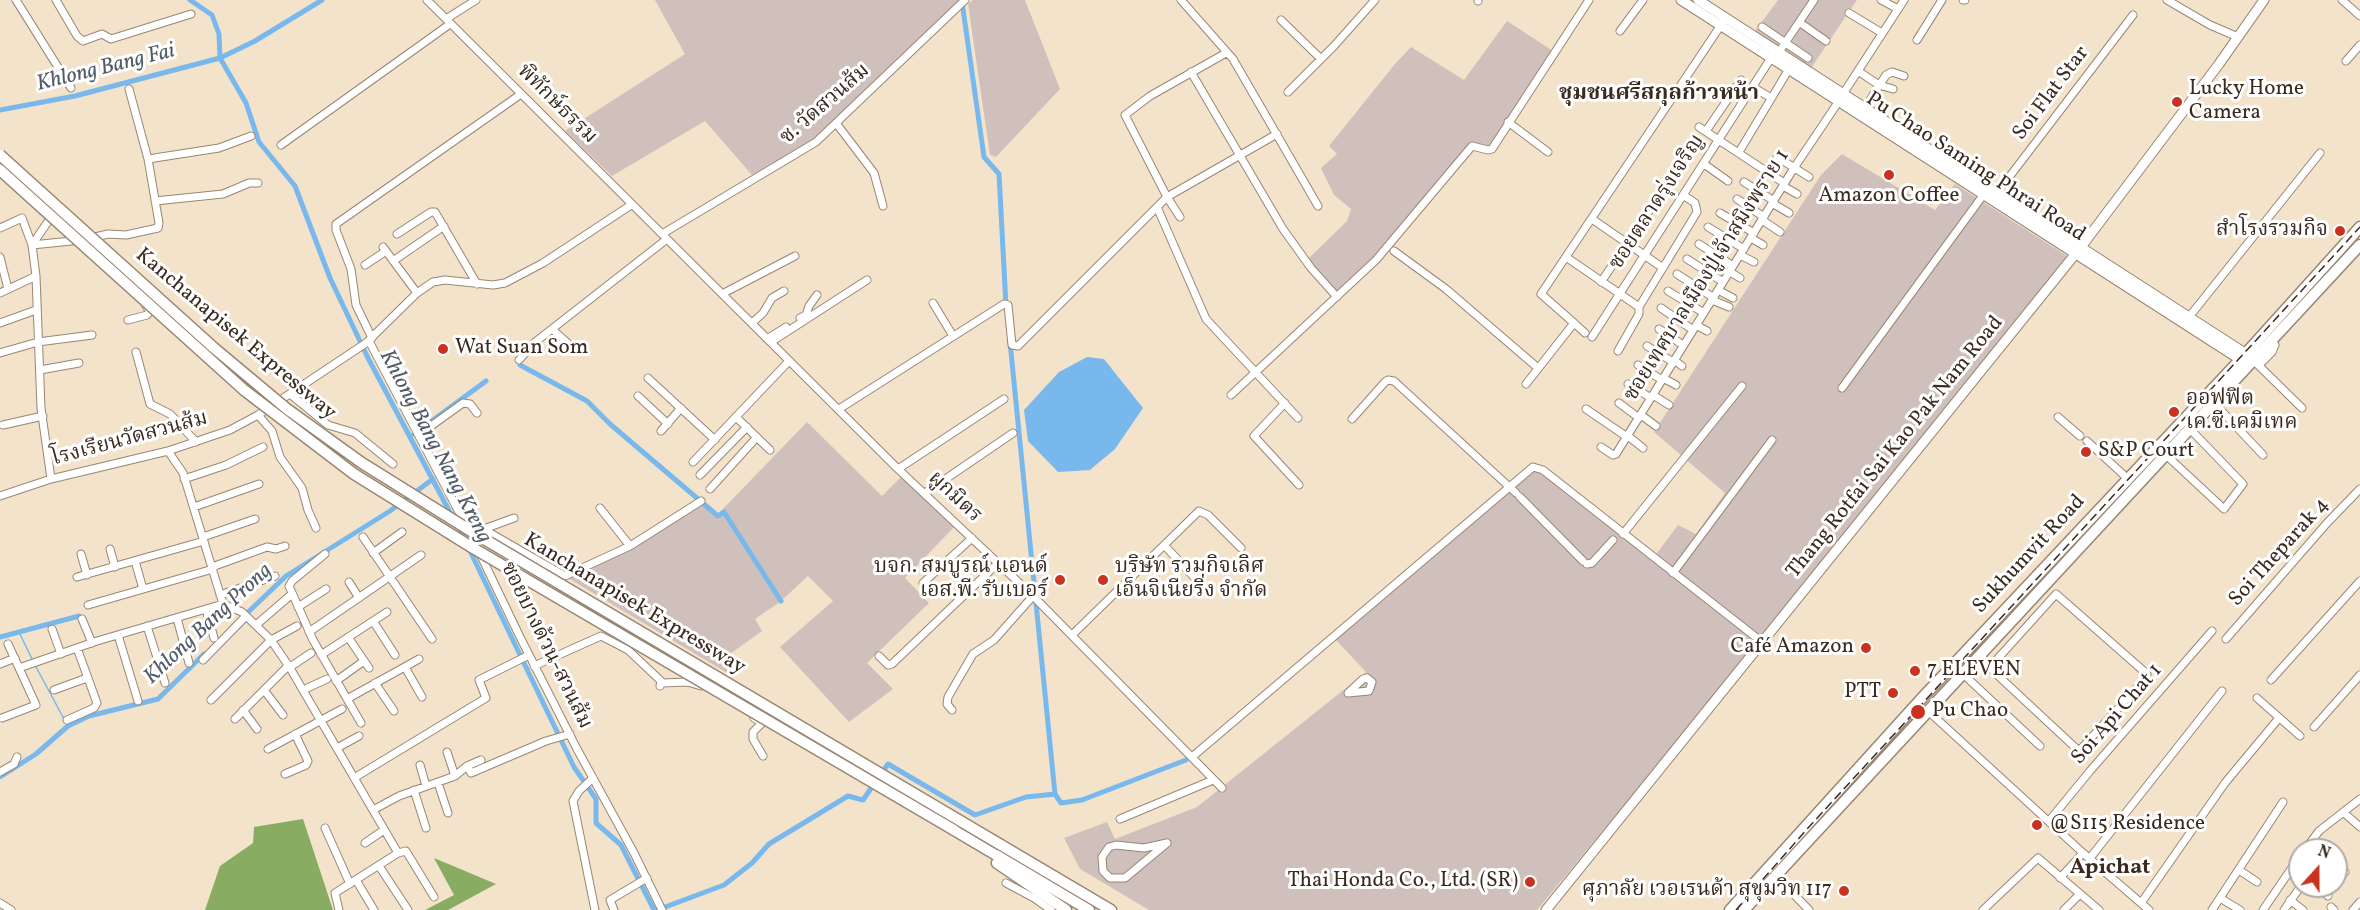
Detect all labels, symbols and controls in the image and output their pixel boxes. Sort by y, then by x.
water label: Khlong Bang Fai [34,39,178,99]
street label: Soi Flat Star [2008,42,2096,146]
street label: ซ. วัดสวนส้ม [776,59,876,151]
street label: พิทักษ์ธรรม [511,60,601,150]
place label: Lucky Home Camera [2189,77,2304,127]
district label: ชุมชนศรีสกุลก้าวหน้า [1559,82,1759,108]
street label: Pu Chao Saming Phrai Road [1861,88,2089,248]
marker: Lucky Home Camera [2170,95,2184,109]
street label: ซอยตลาดรุ่งเจริญ [1605,131,1711,275]
street label: ซอยเทศบาลเมืองปู่เจ้าสมิงพราย 1 [1620,145,1796,407]
marker: Amazon Coffee [1882,168,1896,182]
place label: Amazon Coffee [1818,184,1960,210]
place label: สำโรงรวมกิจ [2216,218,2328,244]
marker: สำโรงรวมกิจ [2333,224,2347,238]
street label: Kanchanapisek Expressway [129,244,341,426]
street label: Thang Rotfai Sai Kao Pak Nam Road [1782,312,2010,584]
place label: Wat Suan Som [455,336,588,362]
marker: Wat Suan Som [436,342,450,356]
water label: Khlong Bang Nang Kreng [372,346,496,548]
place label: ออฟฟิต เค.ซี.เคมิเทค [2186,387,2297,437]
marker: ออฟฟิต เค.ซี.เคมิเทค [2167,405,2181,419]
street label: โรงเรียนวัดสวนส้ม [49,407,211,473]
place label: S&P Court [2098,439,2194,465]
marker: S&P Court [2079,445,2093,459]
street label: ผูกมิตร [922,467,986,529]
street label: Sukhumvit Road [1968,490,2092,620]
street label: Soi Theparak 4 [2225,493,2335,613]
street label: Kanchanapisek Expressway [518,529,750,681]
place label: บจก. สมบูรณ์ แอนด์ เอส.พี. รับเบอร์ [874,555,1048,605]
place label: บริษัท รวมกิจเลิศ เอ็นจิเนียริ่ง จำกัด [1115,555,1268,605]
street label: ซอยบางด้วน-สวนส้ม [494,558,596,734]
water label: Khlong Bang Prong [139,559,279,691]
marker: บจก. สมบูรณ์ แอนด์ เอส.พี. รับเบอร์ [1053,573,1067,587]
marker: บริษัท รวมกิจเลิศ เอ็นจิเนียริ่ง จำกัด [1096,573,1110,587]
place label: Café Amazon [1730,635,1854,661]
marker: Café Amazon [1859,641,1873,655]
place label: 7 ELEVEN [1927,658,2021,684]
street label: Soi Api Chat 1 [2067,659,2169,771]
marker: 7 ELEVEN [1908,664,1922,678]
place label: PTT [1844,680,1881,706]
marker: PTT [1886,686,1900,700]
place label: Pu Chao [1932,699,2008,725]
marker: Pu Chao [1909,703,1927,721]
place label: @S115 Residence [2049,812,2205,838]
marker: @S115 Residence [2030,818,2044,832]
north arrow [2288,838,2348,898]
text: N [2314,841,2333,865]
district label: Apichat [2070,856,2150,882]
place label: Thai Honda Co., Ltd. (SR) [1288,869,1518,895]
marker: Thai Honda Co., Ltd. (SR) [1523,875,1537,889]
place label: ศุภาลัย เวอเรนด้า สุขุมวิท 117 [1582,878,1832,904]
marker: ศุภาลัย เวอเรนด้า สุขุมวิท 117 [1837,884,1851,898]

